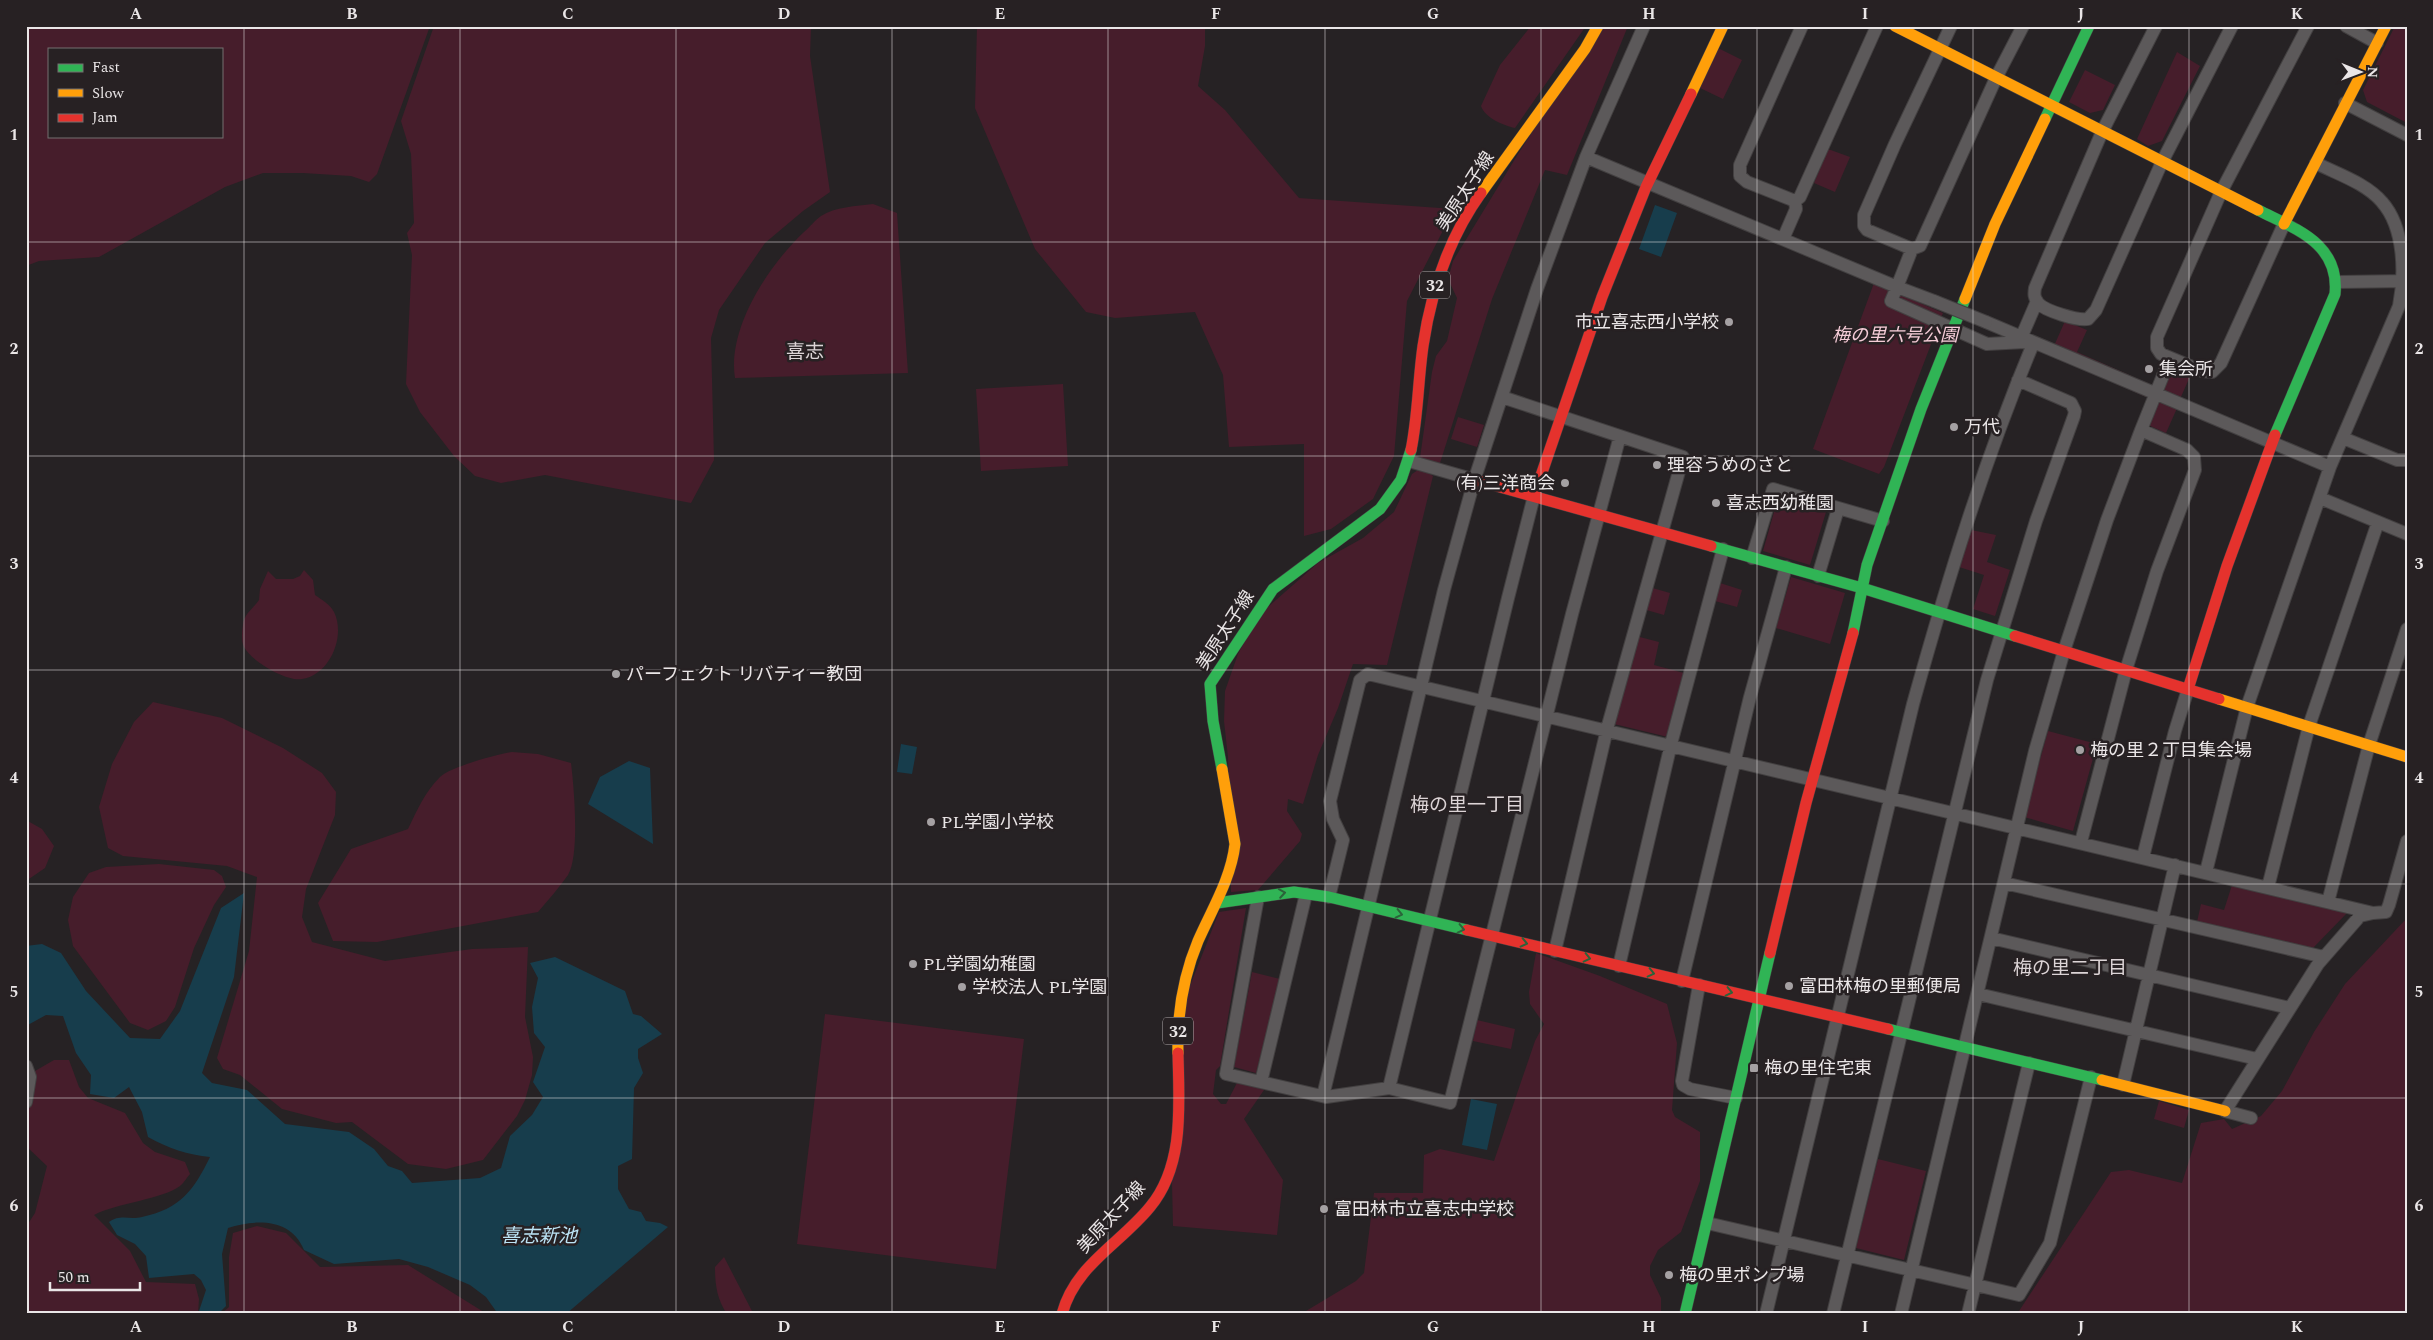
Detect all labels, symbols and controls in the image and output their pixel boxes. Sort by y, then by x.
text: A [130,2,143,26]
text: B [346,2,358,26]
text: C [562,2,574,26]
text: D [778,2,791,26]
text: E [995,2,1005,26]
text: F [1211,2,1221,26]
text: G [1427,2,1439,26]
text: H [1642,2,1656,26]
text: I [1862,2,1868,26]
text: J [2078,2,2085,26]
text: K [2291,2,2304,26]
legend [48,48,222,138]
north arrow [2336,48,2386,98]
text: Fast [92,56,120,79]
text: N [2362,66,2383,78]
text: Slow [92,82,124,105]
text: Jam [92,106,118,129]
text: 1 [10,123,18,147]
text: 1 [2415,123,2423,147]
street label: 美原太子線 [1430,146,1501,236]
road number: 32 [1420,272,1450,298]
place label: 市立喜志西小学校 [1575,309,1719,336]
marker: 市立喜志西小学校 [1723,316,1735,328]
park label: 梅の里六号公園 [1832,322,1961,349]
text: 2 [10,337,19,361]
text: 2 [2415,337,2424,361]
district label: 喜志 [786,338,824,367]
place label: 集会所 [2159,356,2213,383]
marker: 集会所 [2143,363,2155,375]
place label: 万代 [1964,414,2000,441]
marker: 万代 [1948,421,1960,433]
place label: 理容うめのさと [1667,452,1793,479]
marker: 理容うめのさと [1651,459,1663,471]
place label: (有)三洋商会 [1456,470,1555,497]
marker: (有)三洋商会 [1559,477,1571,489]
place label: 喜志西幼稚園 [1726,490,1834,517]
marker: 喜志西幼稚園 [1710,497,1722,509]
text: 3 [10,552,19,576]
text: 3 [2415,552,2424,576]
street label: 美原太子線 [1190,585,1261,675]
place label: パーフェクト リバティー教団 [626,661,862,688]
marker: パーフェクト リバティー教団 [610,668,622,680]
place label: 梅の里２丁目集会場 [2090,737,2252,764]
marker: 梅の里２丁目集会場 [2074,744,2086,756]
text: 4 [10,766,19,790]
text: 4 [2415,766,2424,790]
district label: 梅の里一丁目 [1410,791,1524,820]
place label: PL学園小学校 [941,809,1054,836]
marker: PL学園小学校 [925,816,937,828]
one-way arrow [1278,889,1286,899]
one-way arrow [1395,908,1404,919]
one-way arrow [1457,923,1466,934]
one-way arrow [1519,937,1528,948]
place label: PL学園幼稚園 [923,951,1036,978]
one-way arrow [1583,952,1592,963]
district label: 梅の里二丁目 [2013,954,2127,983]
marker: PL学園幼稚園 [907,958,919,970]
one-way arrow [1646,967,1655,978]
place label: 富田林梅の里郵便局 [1799,973,1961,1000]
place label: 学校法人 PL学園 [972,974,1107,1001]
text: 5 [10,980,18,1004]
marker: 富田林梅の里郵便局 [1783,980,1795,992]
text: 5 [2415,980,2423,1004]
marker: 学校法人 PL学園 [956,981,968,993]
one-way arrow [1725,986,1734,997]
road number: 32 [1163,1018,1193,1044]
place label: 梅の里住宅東 [1764,1055,1872,1082]
marker: 梅の里住宅東 [1748,1062,1760,1074]
street label: 美原太子線 [1071,1175,1152,1259]
text: 6 [10,1194,19,1218]
text: 6 [2415,1194,2424,1218]
place label: 富田林市立喜志中学校 [1334,1196,1514,1223]
marker: 富田林市立喜志中学校 [1318,1203,1330,1215]
water label: 喜志新池 [501,1222,579,1251]
scale bar [50,1260,140,1292]
place label: 梅の里ポンプ場 [1679,1262,1804,1289]
text: 50 m [58,1266,90,1289]
marker: 梅の里ポンプ場 [1663,1269,1675,1281]
text: A [130,1315,143,1339]
text: B [346,1315,358,1339]
text: C [562,1315,574,1339]
text: D [778,1315,791,1339]
text: E [995,1315,1005,1339]
text: F [1211,1315,1221,1339]
text: G [1427,1315,1439,1339]
text: H [1642,1315,1656,1339]
text: I [1862,1315,1868,1339]
text: J [2078,1315,2085,1339]
text: K [2291,1315,2304,1339]

